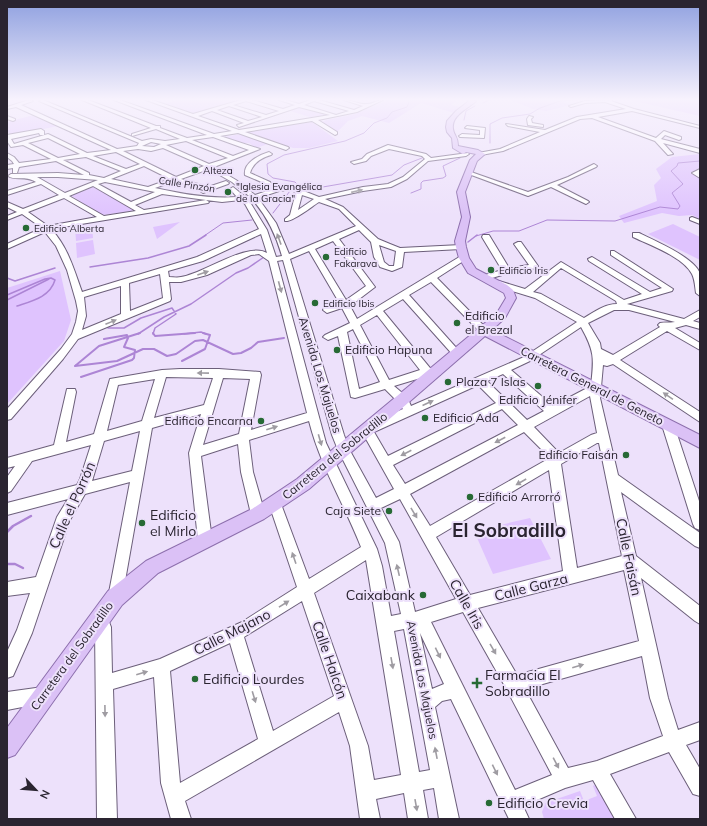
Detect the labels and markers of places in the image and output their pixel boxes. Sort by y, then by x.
place label: Alteza [203,164,233,177]
marker: Alteza [190,165,200,175]
place label: "Iglesia Evangélica de la Gracia" [236,180,322,205]
marker: "Iglesia Evangélica de la Gracia" [223,187,233,197]
place label: Edificio Alberta [34,222,104,235]
marker: Edificio Alberta [21,223,31,233]
place label: Edificio Fakarava [334,245,377,270]
marker: Edificio Fakarava [321,252,331,262]
place label: Edificio Iris [499,264,548,277]
marker: Edificio Iris [486,265,496,275]
place label: Edificio Ibis [323,297,375,310]
marker: Edificio Ibis [310,298,320,308]
place label: Edificio el Brezal [465,308,513,337]
marker: Edificio el Brezal [452,318,462,328]
place label: Edificio Hapuna [345,342,432,357]
marker: Edificio Hapuna [332,345,342,355]
place label: Plaza 7 Islas [456,374,526,389]
marker: Plaza 7 Islas [443,377,453,387]
marker: Edificio Jénifer [533,381,543,391]
place label: Edificio Jénifer [499,392,578,407]
place label: Edificio Ada [433,410,499,425]
place label: Edificio Encarna [165,413,253,428]
marker: Edificio Ada [420,413,430,423]
marker: Edificio Encarna [256,416,266,426]
place label: Edificio Faisán [539,447,618,462]
marker: Edificio Faisán [621,450,631,460]
place label: Edificio Arrorró [478,489,561,504]
marker: Edificio Arrorró [465,492,475,502]
place label: Caja Siete [325,503,381,518]
place label: Edificio el Mirlo [150,506,196,540]
marker: Caja Siete [384,506,394,516]
marker: Edificio el Mirlo [137,518,147,528]
place label: Caixabank [346,586,416,604]
marker: Caixabank [418,590,428,600]
place label: Farmacia El Sobradillo [485,666,561,700]
place label: Edificio Lourdes [203,670,304,688]
marker: Edificio Lourdes [190,674,200,684]
marker: Farmacia El Sobradillo [472,678,482,688]
place label: Edificio Crevia [497,794,588,812]
marker: Edificio Crevia [484,798,494,808]

